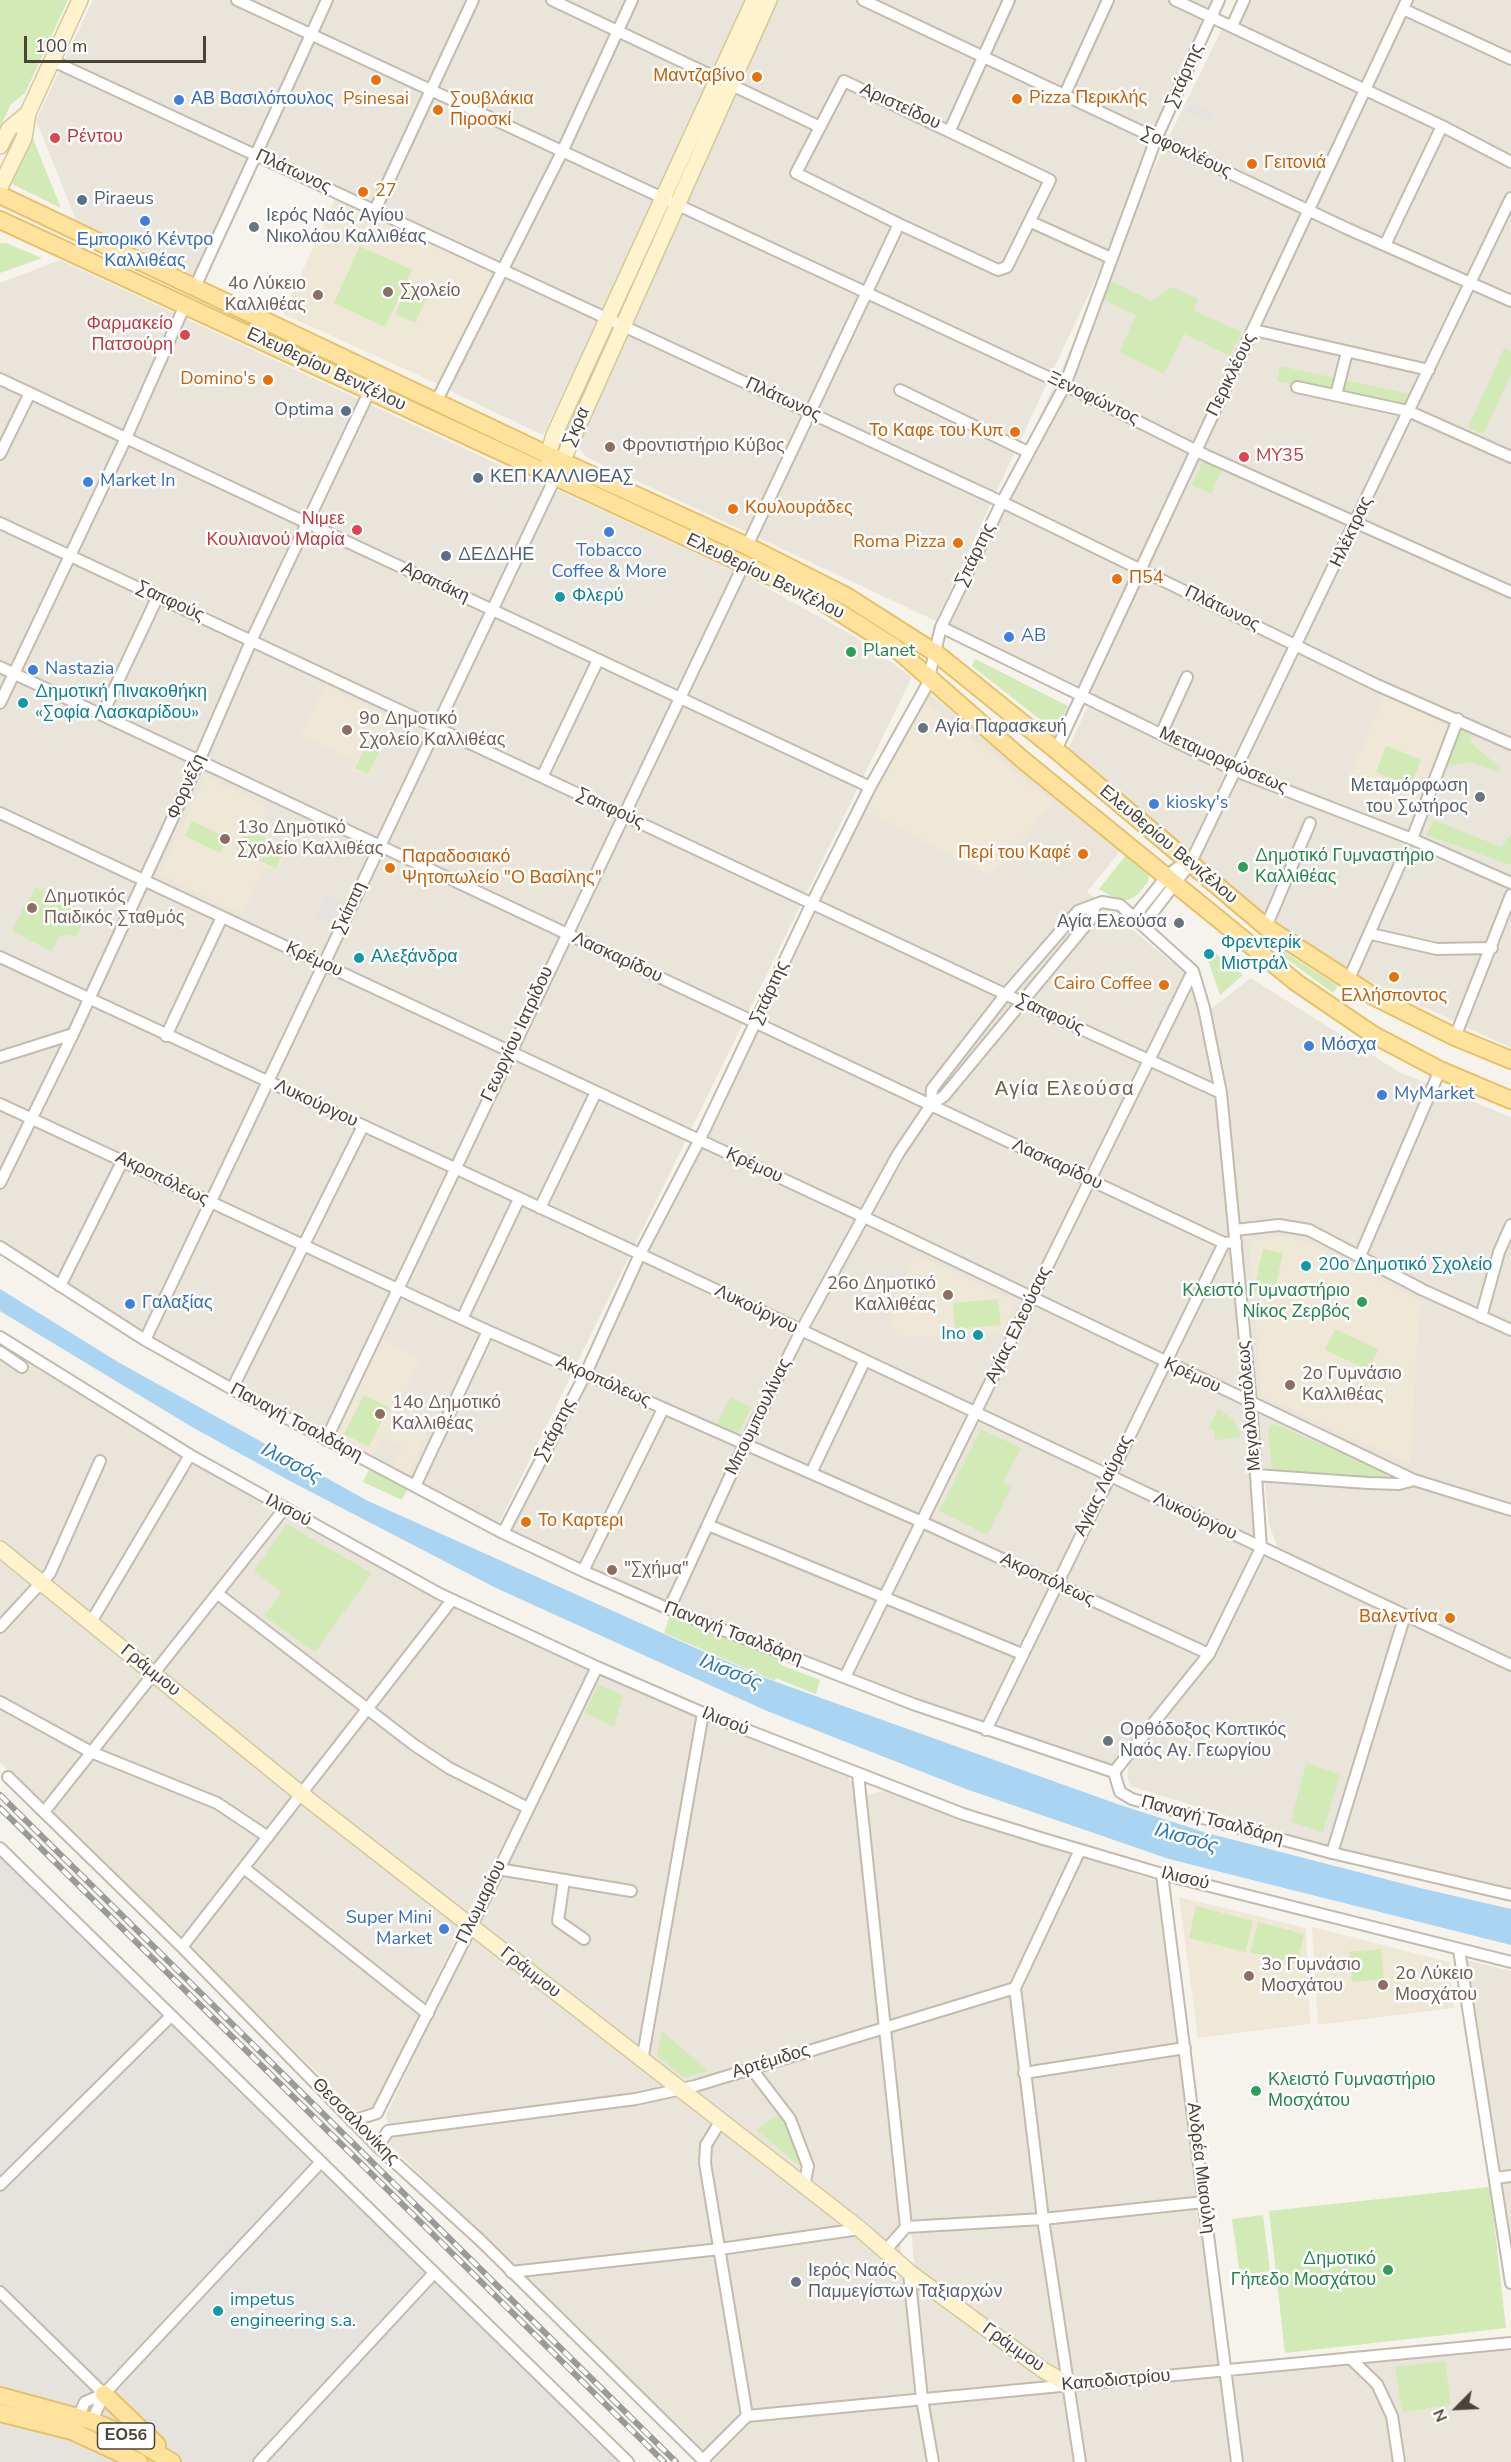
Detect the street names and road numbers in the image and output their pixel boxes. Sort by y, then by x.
street label: Σπάρτης [1161,41,1209,111]
street label: Αριστείδου [856,79,944,135]
street label: Σοφοκλέους [1137,123,1235,183]
street label: Πλάτωνος [252,145,334,199]
street label: Ελευθερίου Βενιζέλου [243,324,409,416]
street label: Περικλέους [1203,330,1261,420]
street label: Ξενοφώντος [1044,368,1142,430]
street label: Πλάτωνος [742,373,824,427]
street label: Σκρα [559,404,595,450]
street label: Ηλέκτρας [1326,493,1378,571]
street label: Σπάρτης [951,520,1001,590]
street label: Ελευθερίου Βενιζέλου [682,529,848,625]
street label: Αραπάκη [398,558,472,608]
street label: Σαπφούς [133,577,207,627]
street label: Πλάτωνος [1181,582,1263,636]
street label: Μεταμορφώσεως [1155,723,1291,799]
street label: Φορνέζη [163,751,211,823]
street label: Ελευθερίου Βενιζέλου [1095,781,1241,909]
street label: Σαπφούς [573,784,647,834]
street label: Σκίππη [329,879,371,937]
street label: Λασκαρίδου [569,928,665,988]
street label: Κρέμου [282,937,346,983]
street label: Σπάρτης [746,958,794,1028]
street label: Γεωργίου Ιατρίδου [477,963,559,1105]
street label: Σαπφούς [1013,990,1087,1040]
street label: Λυκούργου [271,1075,361,1133]
street label: Λασκαρίδου [1009,1135,1105,1195]
street label: Κρέμου [722,1143,786,1189]
street label: Ακροπόλεως [112,1147,212,1211]
street label: Αγίας Ελεούσας [981,1263,1057,1387]
street label: Λυκούργου [711,1281,801,1339]
street label: Μεγαλουπόλεως [1234,1340,1266,1472]
street label: Ακροπόλεως [552,1352,654,1412]
street label: Κρέμου [1160,1353,1224,1399]
street label: Μπουμπουλίνας [721,1355,797,1479]
street label: Παναγή Τσαλδάρη [226,1379,366,1467]
street label: Σπάρτης [531,1395,581,1465]
street label: Αγίας Λαύρας [1070,1432,1138,1540]
street label: Λυκούργου [1150,1488,1240,1546]
street label: Ιλισού [261,1490,315,1532]
street label: Ακροπόλεως [997,1549,1097,1611]
street label: Παναγή Τσαλδάρη [661,1598,805,1670]
street label: Γράμμου [116,1640,184,1702]
street label: Ιλισού [698,1703,752,1741]
street label: Παναγή Τσαλδάρη [1139,1792,1285,1850]
street label: Πλωμαρίου [452,1857,512,1947]
street label: Ιλισού [1159,1863,1211,1895]
street label: Γράμμου [496,1943,564,2003]
street label: Αρτέμιδος [730,2040,812,2084]
street label: Θεσσαλονίκης [307,2074,403,2170]
street label: Ανδρέα Μιαούλη [1181,2101,1219,2235]
street label: Γράμμου [978,2319,1048,2377]
street label: Καποδιστρίου [1061,2365,1171,2397]
road number: ΕΟ56 [98,2423,154,2449]

